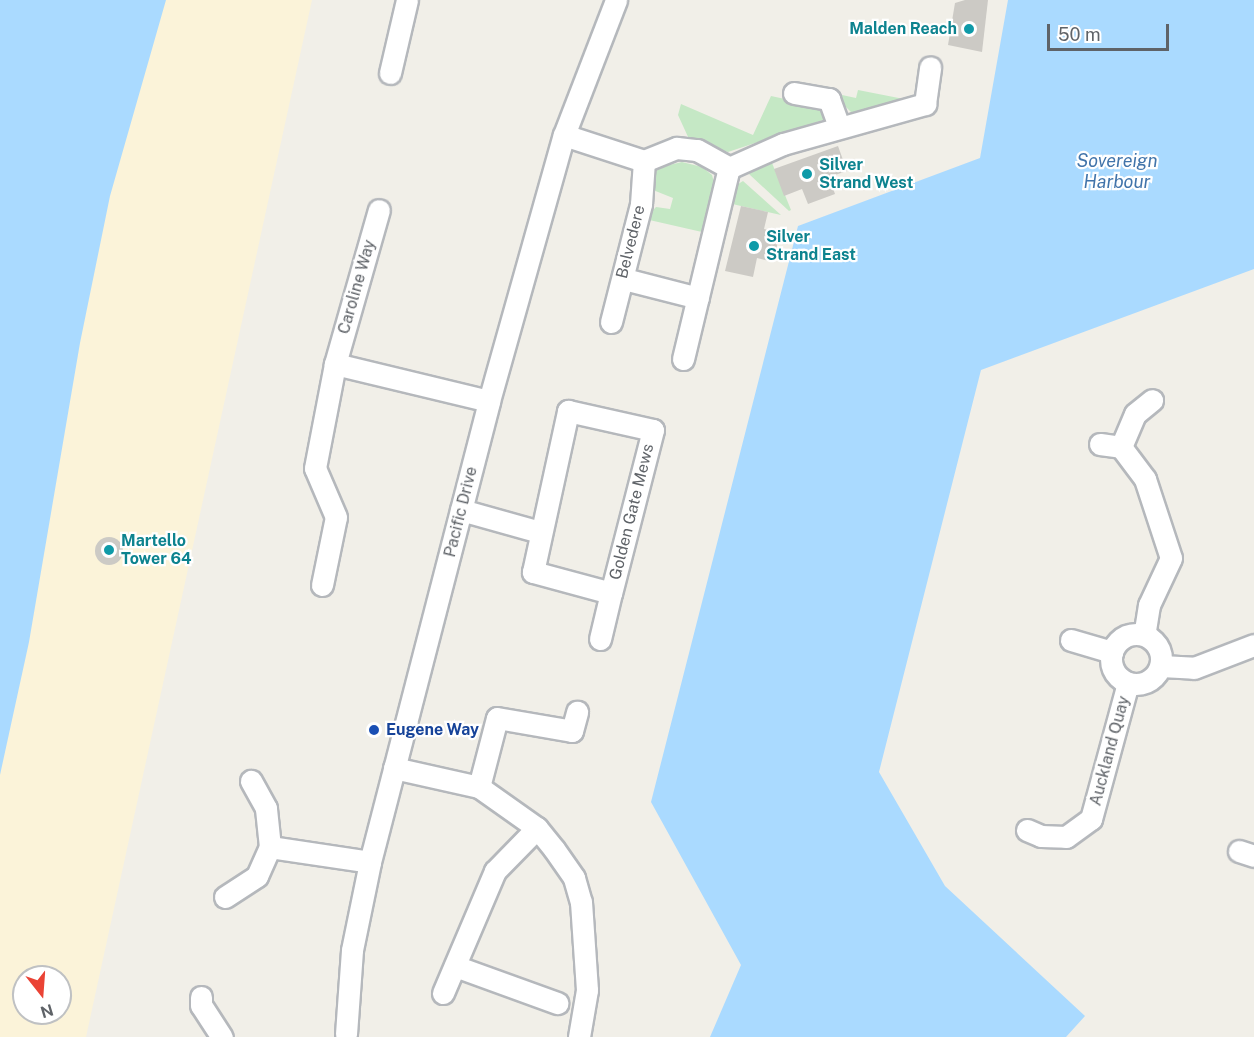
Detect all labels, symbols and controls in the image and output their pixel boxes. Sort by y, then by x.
scale bar [1050,12,1172,50]
place label: Malden Reach [849,19,957,39]
marker: Malden Reach [962,22,976,36]
text: 50 m [1058,24,1101,45]
water label: Sovereign Harbour [1076,151,1158,194]
place label: Silver Strand West [819,155,914,193]
marker: Silver Strand West [800,167,814,181]
street label: Belvedere [613,203,649,281]
place label: Silver Strand East [766,227,856,265]
street label: Caroline Way [334,237,380,337]
marker: Silver Strand East [747,239,761,253]
street label: Golden Gate Mews [606,442,658,582]
street label: Pacific Drive [440,465,482,559]
place label: Martello Tower 64 [121,531,191,569]
marker: Martello Tower 64 [102,543,116,557]
street label: Auckland Quay [1086,694,1134,808]
place label: Eugene Way [386,720,479,740]
marker: Eugene Way [367,723,381,737]
north arrow [12,965,72,1025]
text: N [38,1000,56,1022]

